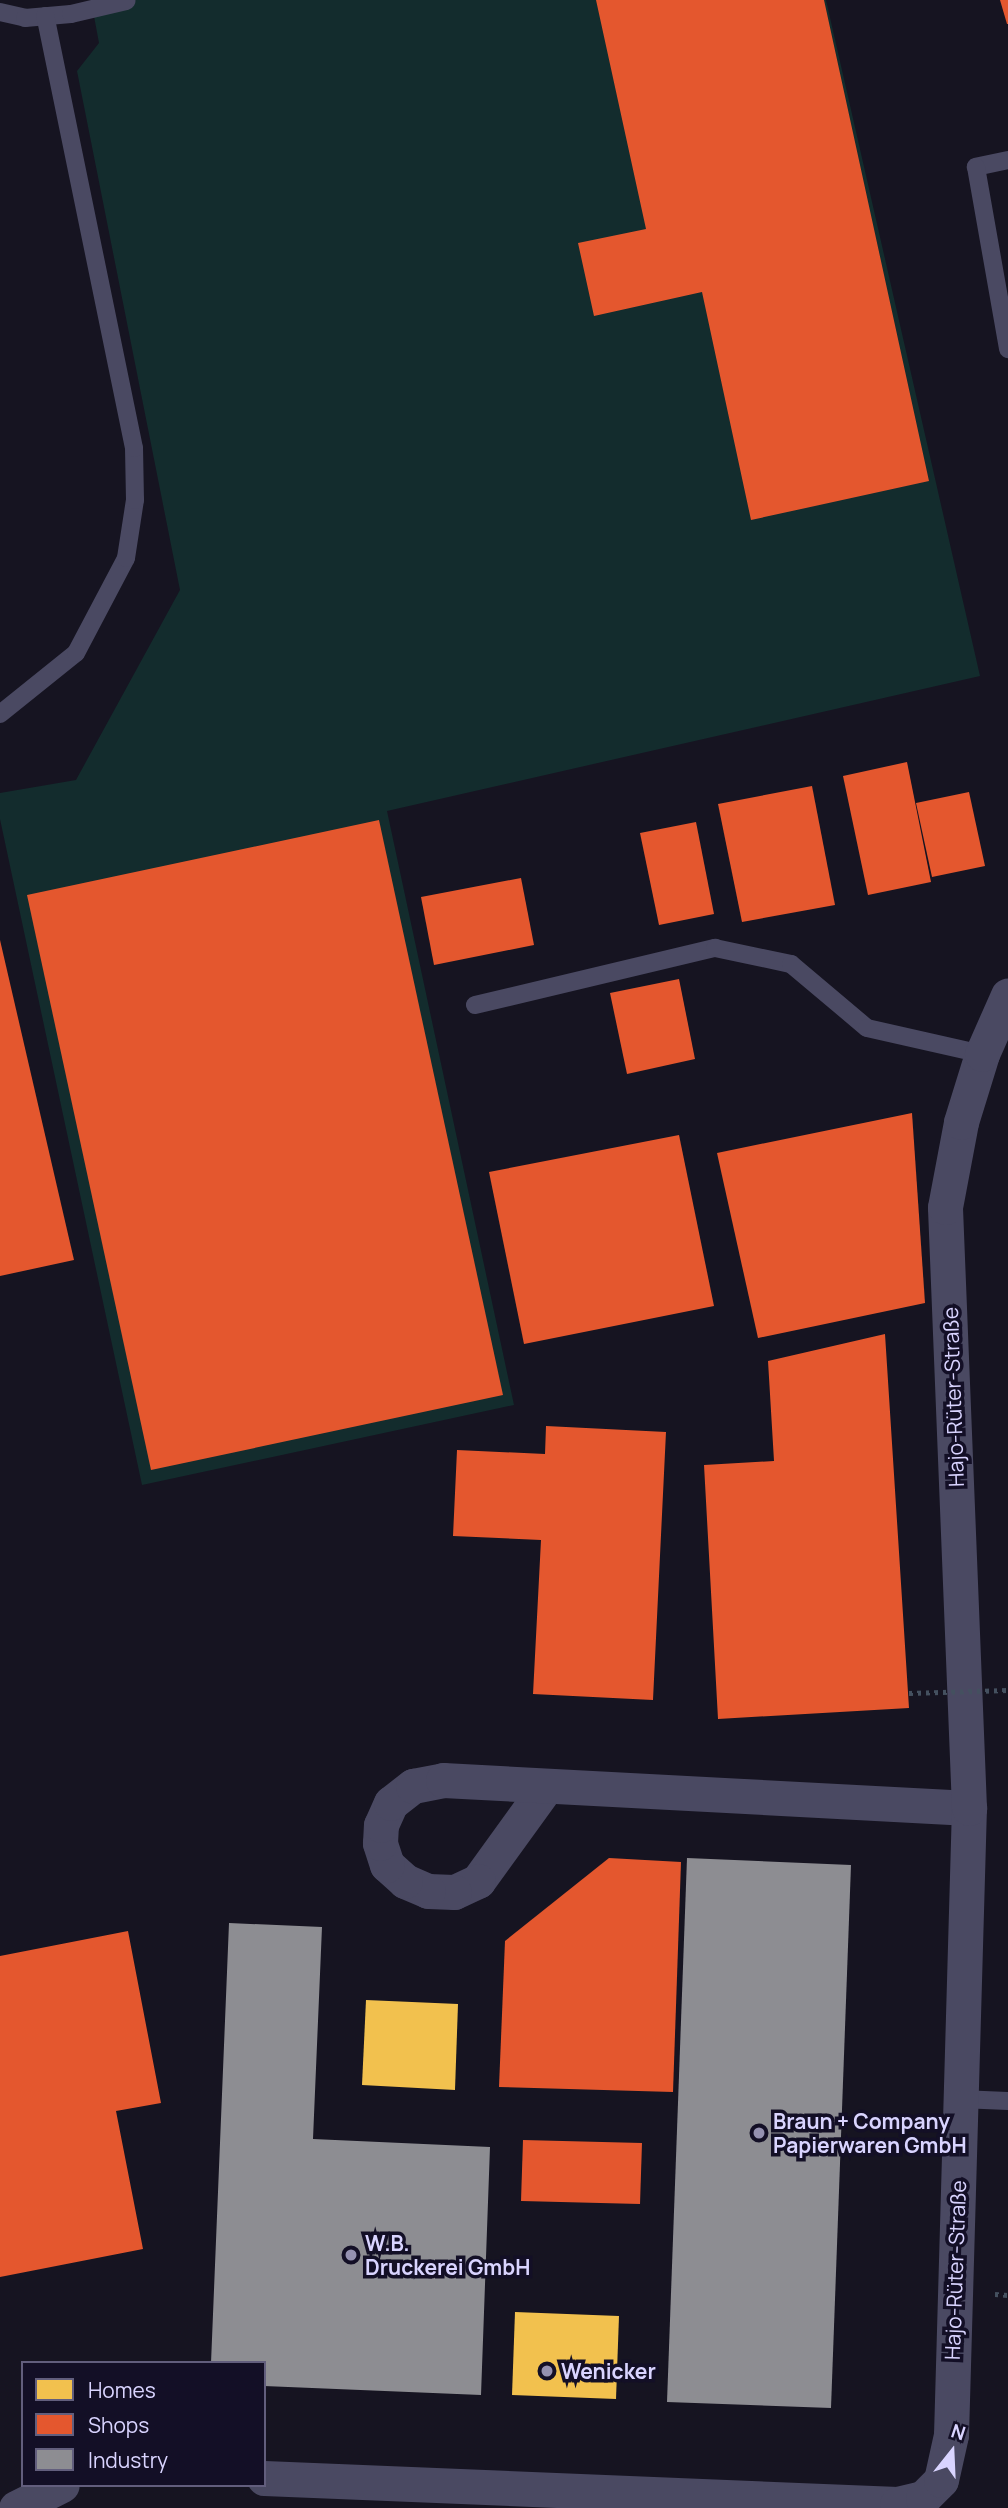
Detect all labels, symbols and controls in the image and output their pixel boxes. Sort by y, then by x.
street label: Hajo-Rüter-Straße [937,1307,969,1487]
place label: Braun + Company Papierwaren GmbH [773,2108,967,2158]
marker: Braun + Company Papierwaren GmbH [751,2125,767,2141]
street label: Hajo-Rüter-Straße [939,2180,971,2360]
place label: W.B. Druckerei GmbH [365,2230,530,2280]
marker: W.B. Druckerei GmbH [343,2247,359,2263]
place label: Wenicker [561,2358,656,2384]
legend [21,2361,266,2487]
marker: Wenicker [539,2363,555,2379]
text: Homes [88,2376,156,2404]
text: Shops [88,2411,149,2439]
north arrow [917,2417,987,2487]
text: N [948,2418,969,2447]
text: Industry [88,2446,168,2474]

